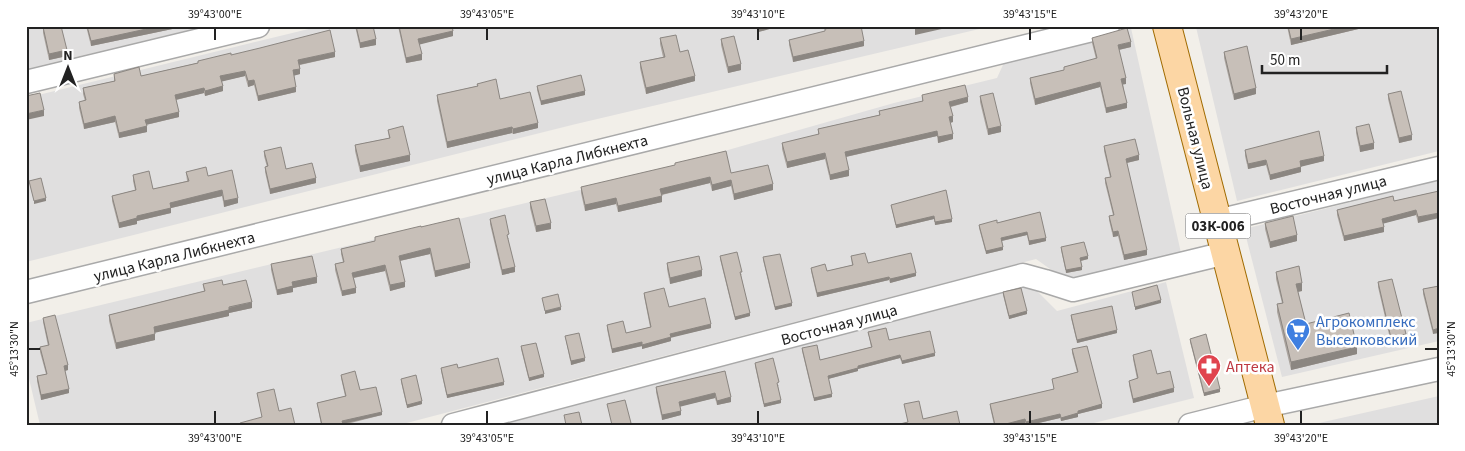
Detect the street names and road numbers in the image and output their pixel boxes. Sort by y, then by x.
street label: Вольная улица [1172,85,1218,192]
street label: улица Карла Либкнехта [484,129,650,191]
street label: Восточная улица [1268,170,1389,220]
road number: 03К-006 [1186,214,1250,238]
street label: улица Карла Либкнехта [91,226,257,288]
street label: Восточная улица [779,299,900,351]

